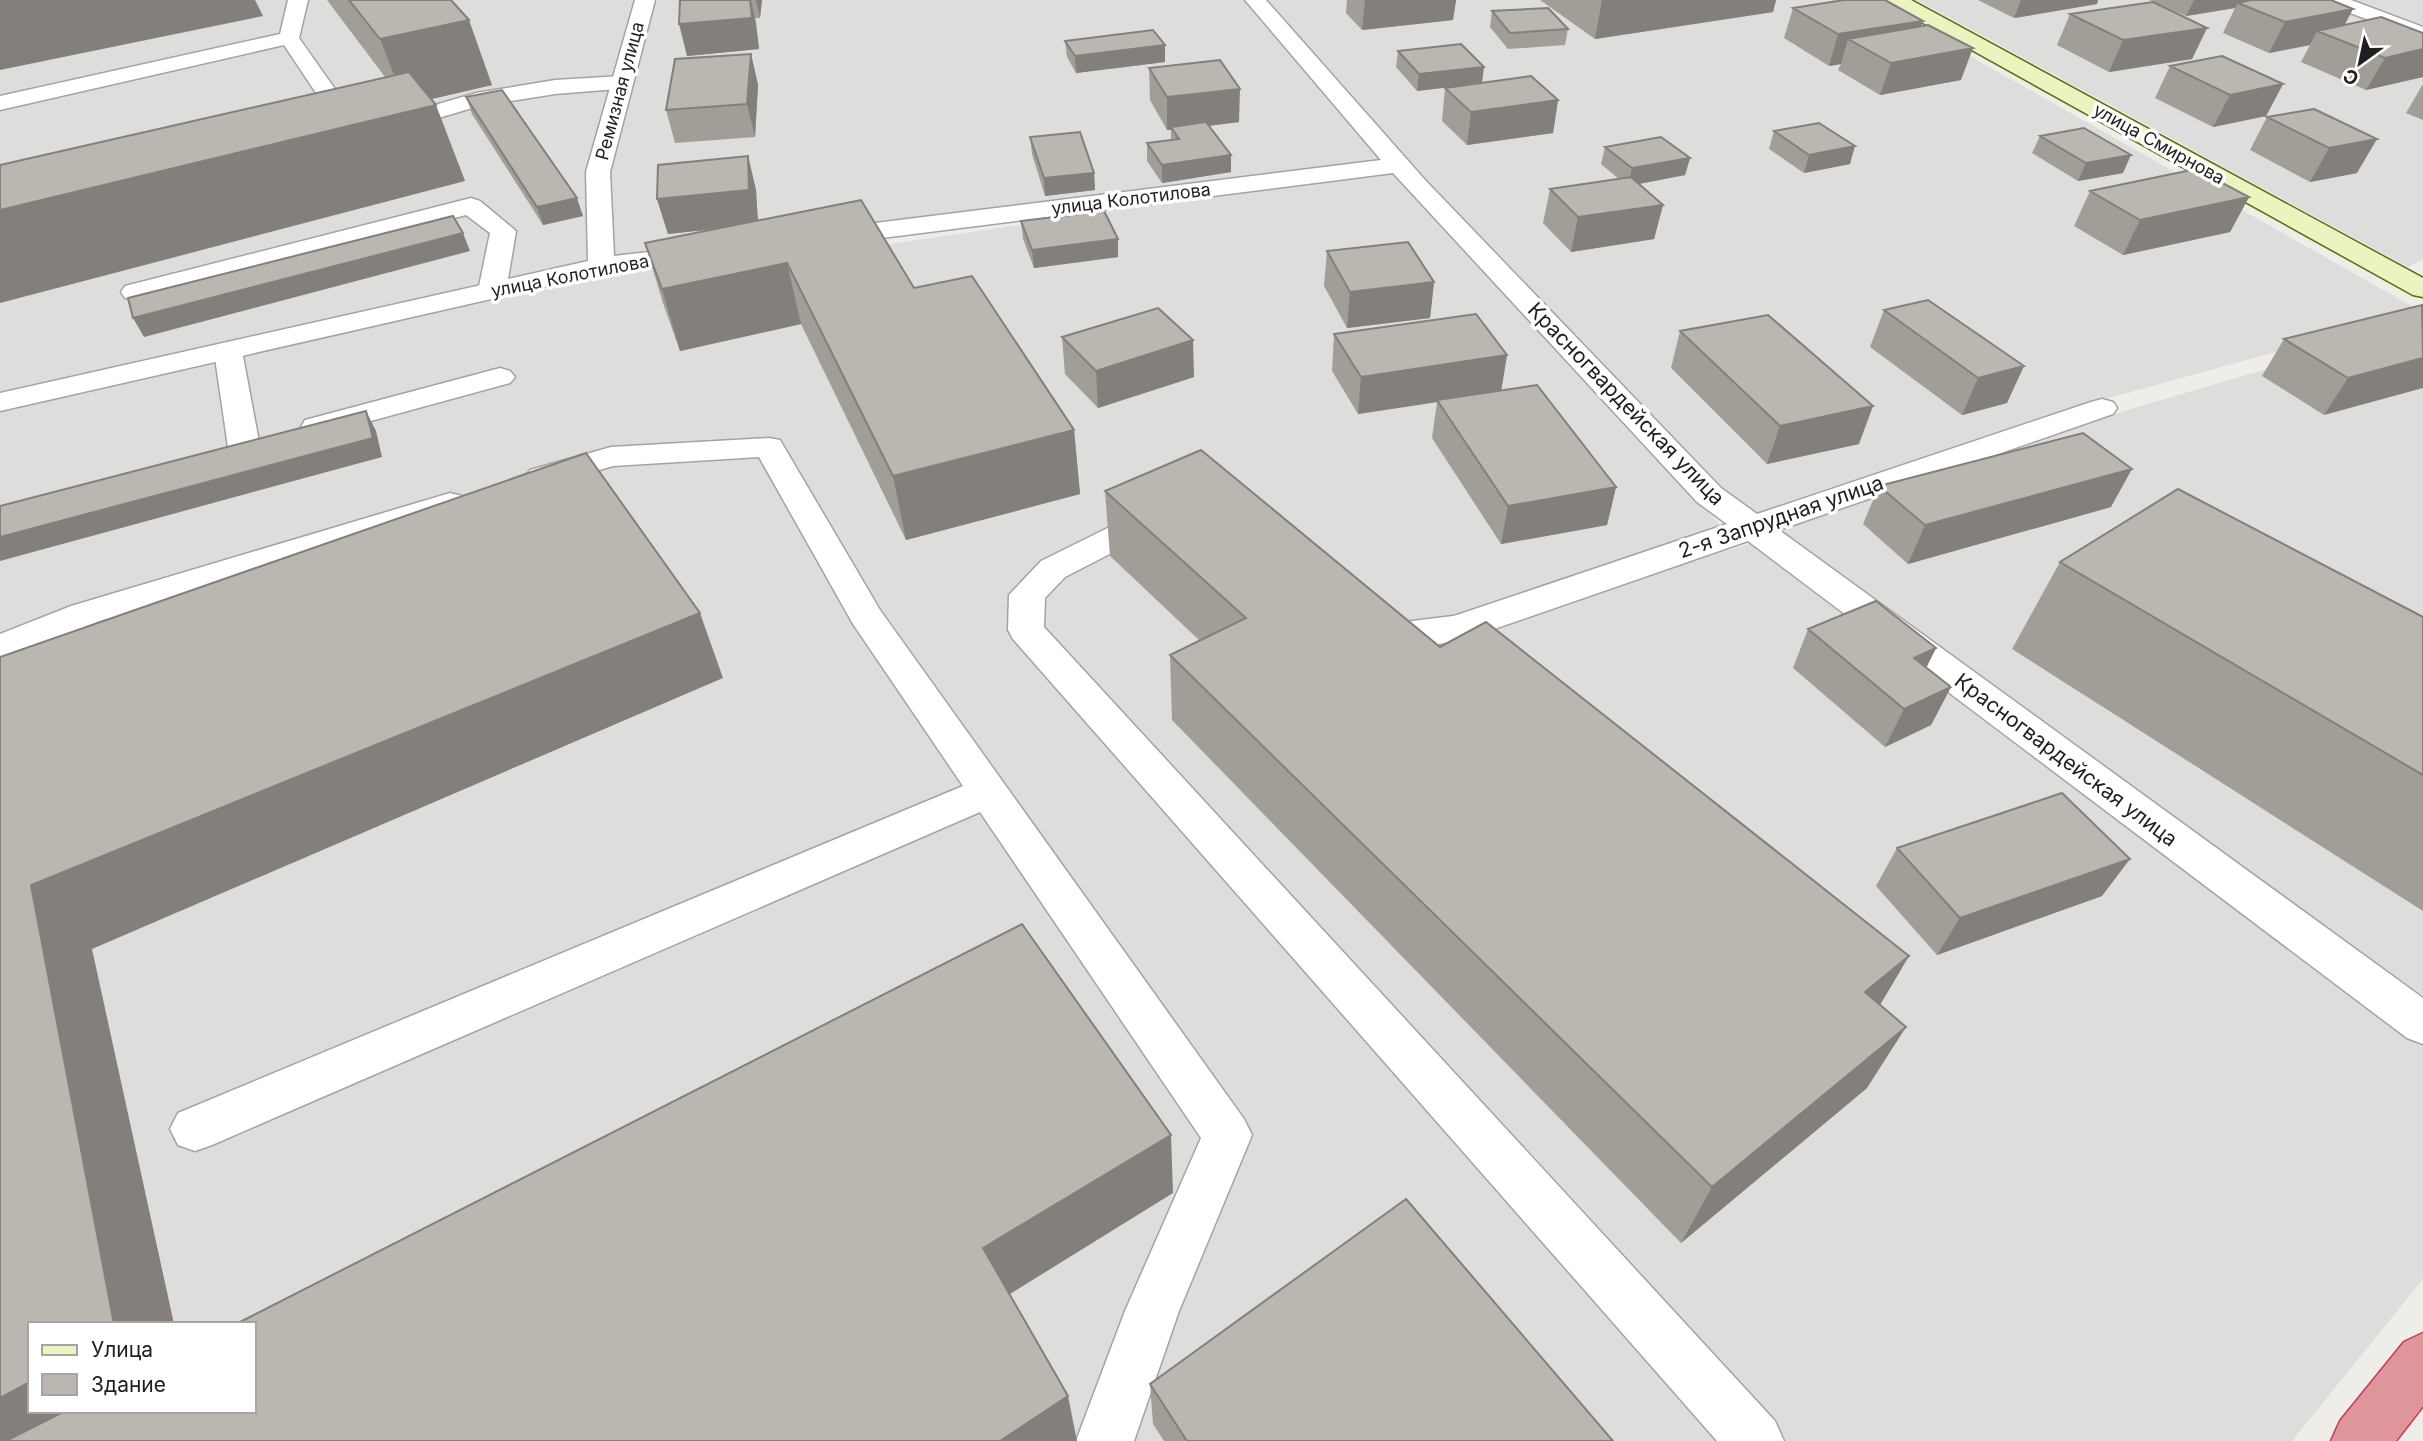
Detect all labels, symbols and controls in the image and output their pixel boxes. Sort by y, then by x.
street label: Ремизная улица [591,19,648,162]
north arrow [2325,28,2395,98]
text: С [2339,63,2363,90]
street label: улица Смирнова [2090,99,2228,188]
street label: улица Колотилова [1050,178,1212,219]
street label: улица Колотилова [489,250,651,301]
street label: Красногвардейская улица [1523,297,1730,510]
street label: 2-я Запрудная улица [1675,470,1887,563]
street label: Красногвардейская улица [1950,668,2183,851]
legend [28,1322,256,1413]
text: Улица [91,1337,153,1362]
text: Здание [91,1372,166,1397]

